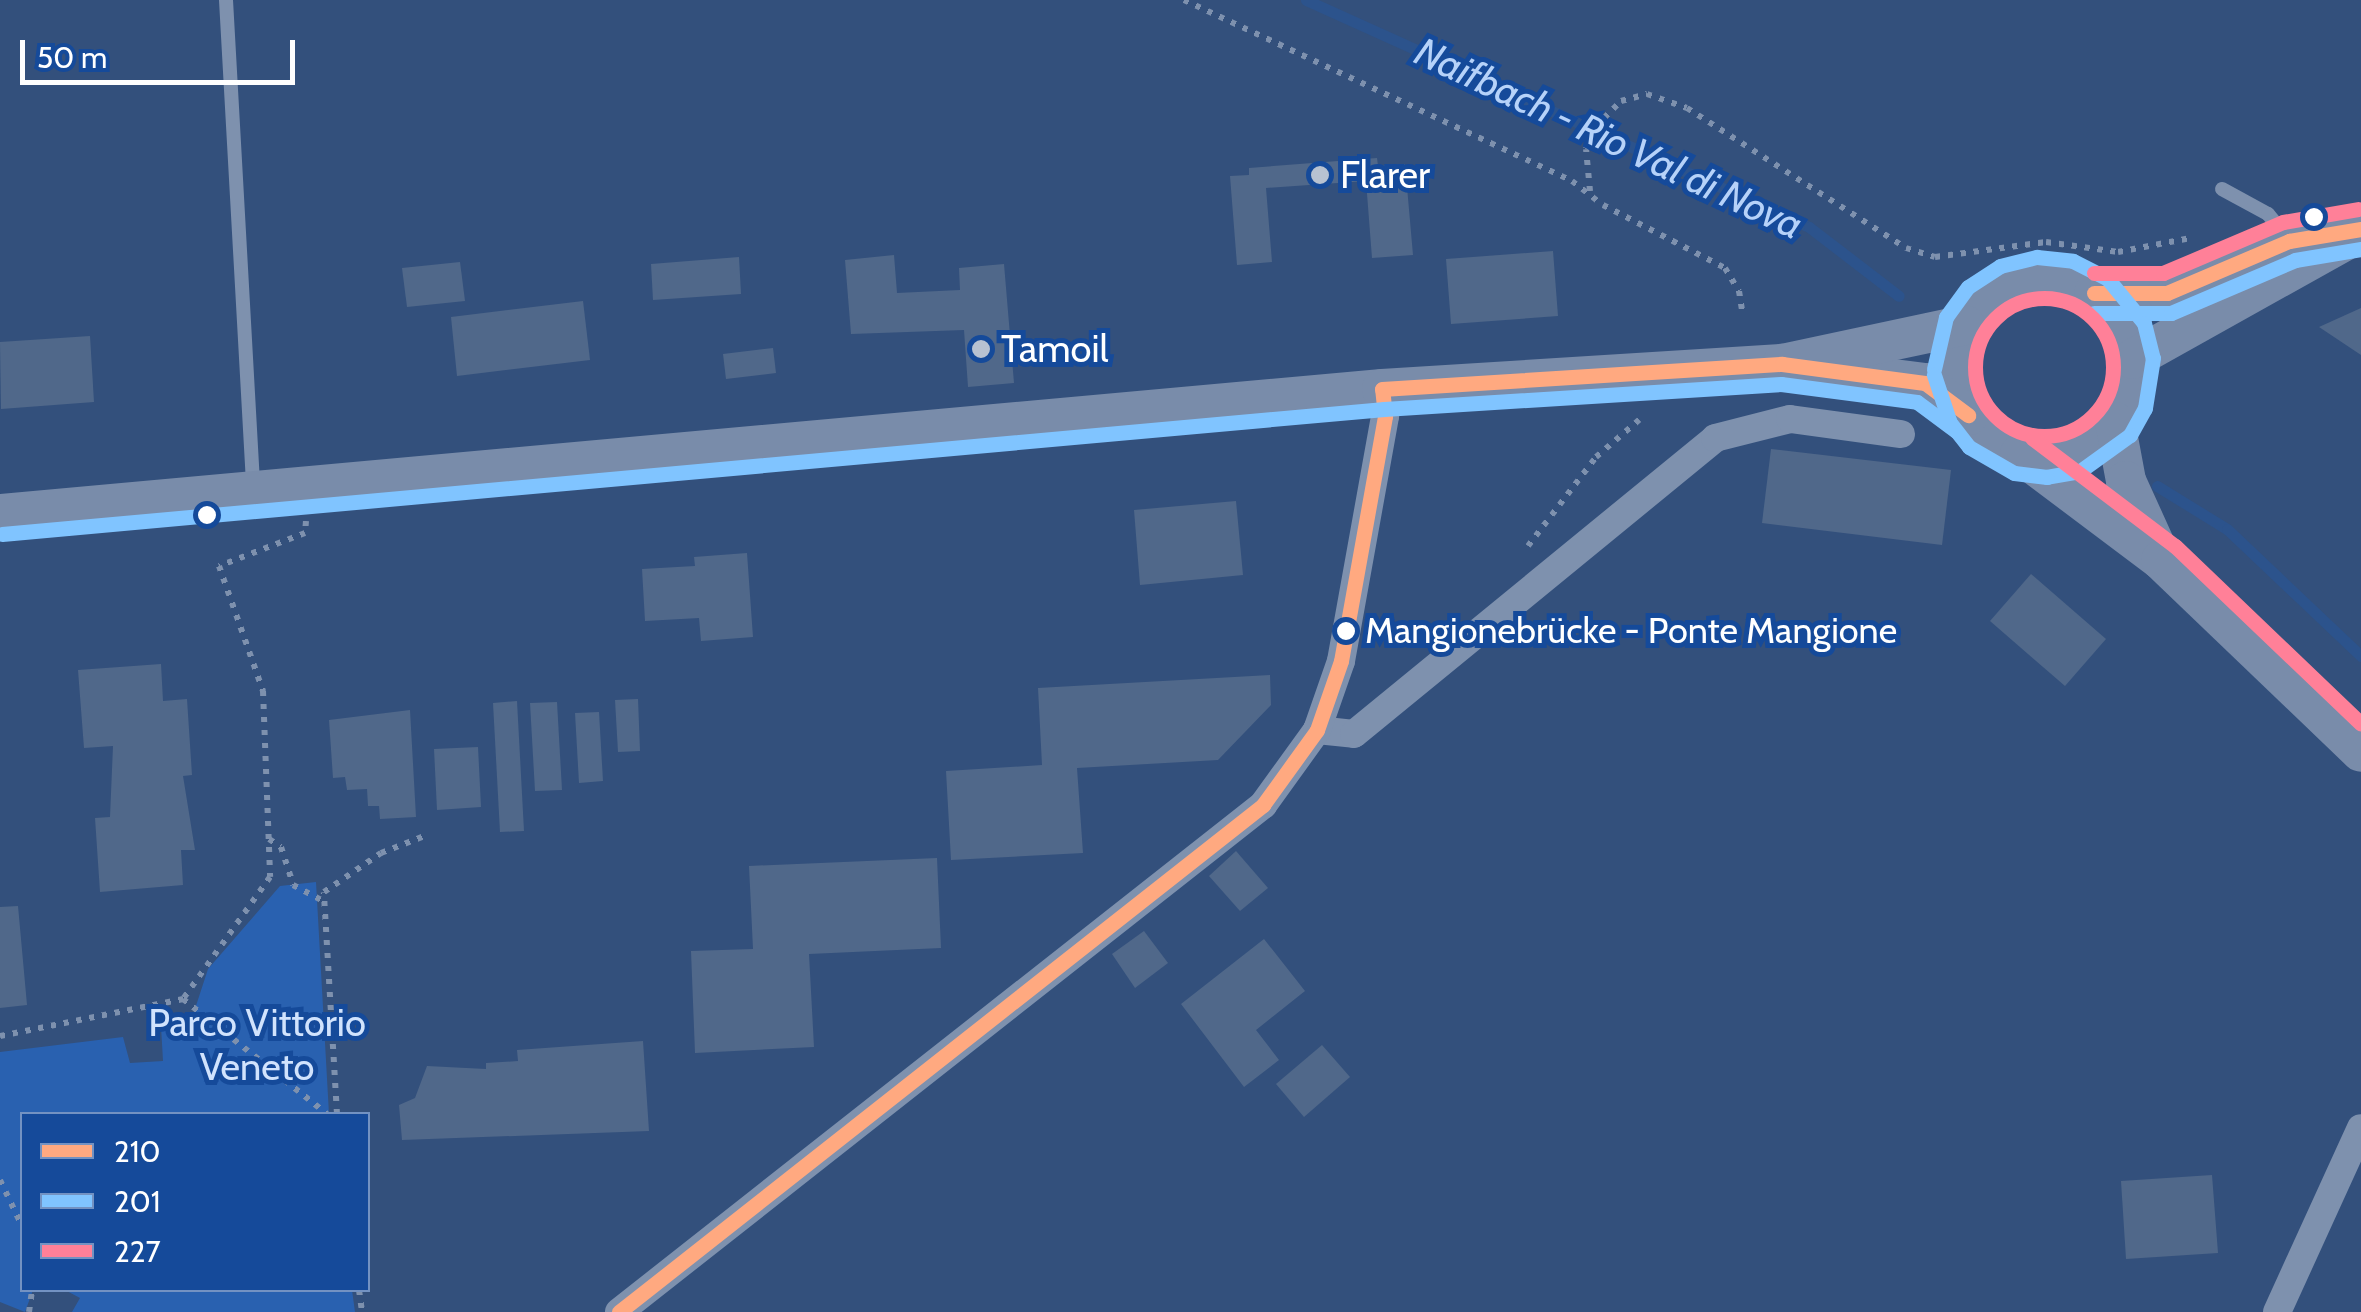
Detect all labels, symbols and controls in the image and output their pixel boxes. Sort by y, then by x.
scale bar [25,20,300,82]
water label: Naifbach - Rio Val di Nova [1407,27,1811,249]
text: 50 m [37,39,107,76]
place label: Flarer [1340,152,1430,198]
marker: Flarer [1309,164,1331,186]
unlabelled marker [2304,207,2324,227]
place label: Tamoil [1001,326,1108,372]
marker: Tamoil [970,338,992,360]
unlabelled marker [197,505,217,525]
place label: Mangionebrücke - Ponte Mangione [1365,609,1897,653]
marker: Mangionebrücke - Ponte Mangione [1336,621,1356,641]
park label: Parco Vittorio Veneto [148,1000,366,1090]
legend [20,1112,370,1292]
text: 210 [114,1133,160,1170]
text: 201 [114,1183,160,1220]
text: 227 [114,1233,161,1270]

